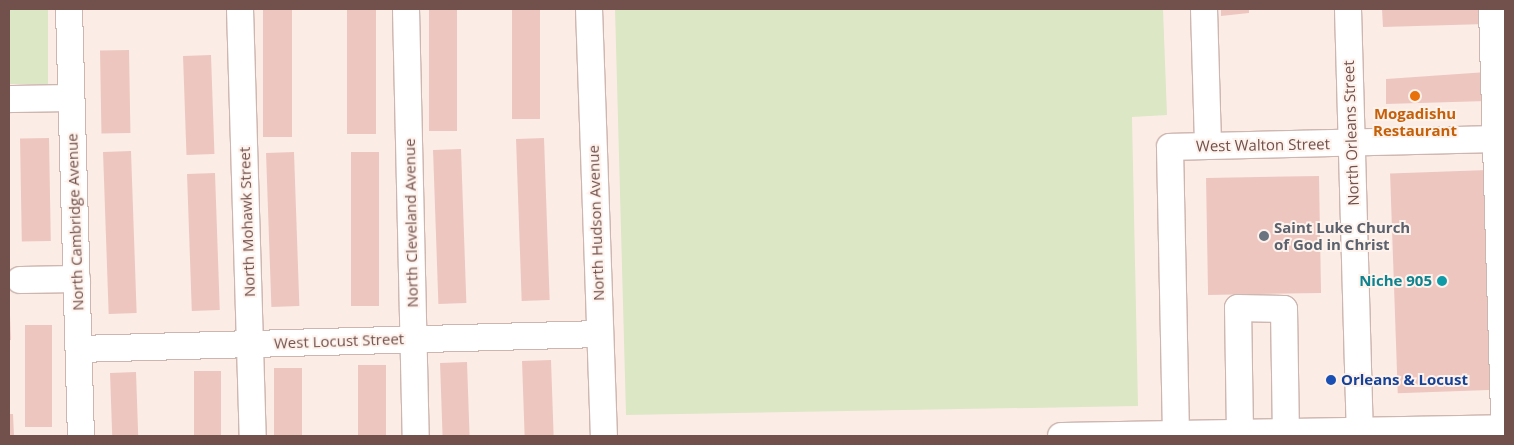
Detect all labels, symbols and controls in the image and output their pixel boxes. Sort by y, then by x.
street label: North Orleans Street [1339,60,1363,206]
marker: Mogadishu Restaurant [1409,90,1421,102]
place label: Mogadishu Restaurant [1373,104,1457,139]
street label: North Cambridge Avenue [63,133,87,311]
street label: West Walton Street [1196,135,1330,155]
street label: North Cleveland Avenue [401,138,421,308]
street label: North Hudson Avenue [584,145,608,301]
street label: North Mohawk Street [235,147,259,297]
place label: Saint Luke Church of God in Christ [1274,218,1410,253]
marker: Saint Luke Church of God in Christ [1258,230,1270,242]
place label: Niche 905 [1359,272,1432,290]
marker: Niche 905 [1436,275,1448,287]
street label: West Locust Street [274,330,404,352]
place label: Orleans & Locust [1341,371,1468,389]
marker: Orleans & Locust [1325,374,1337,386]

